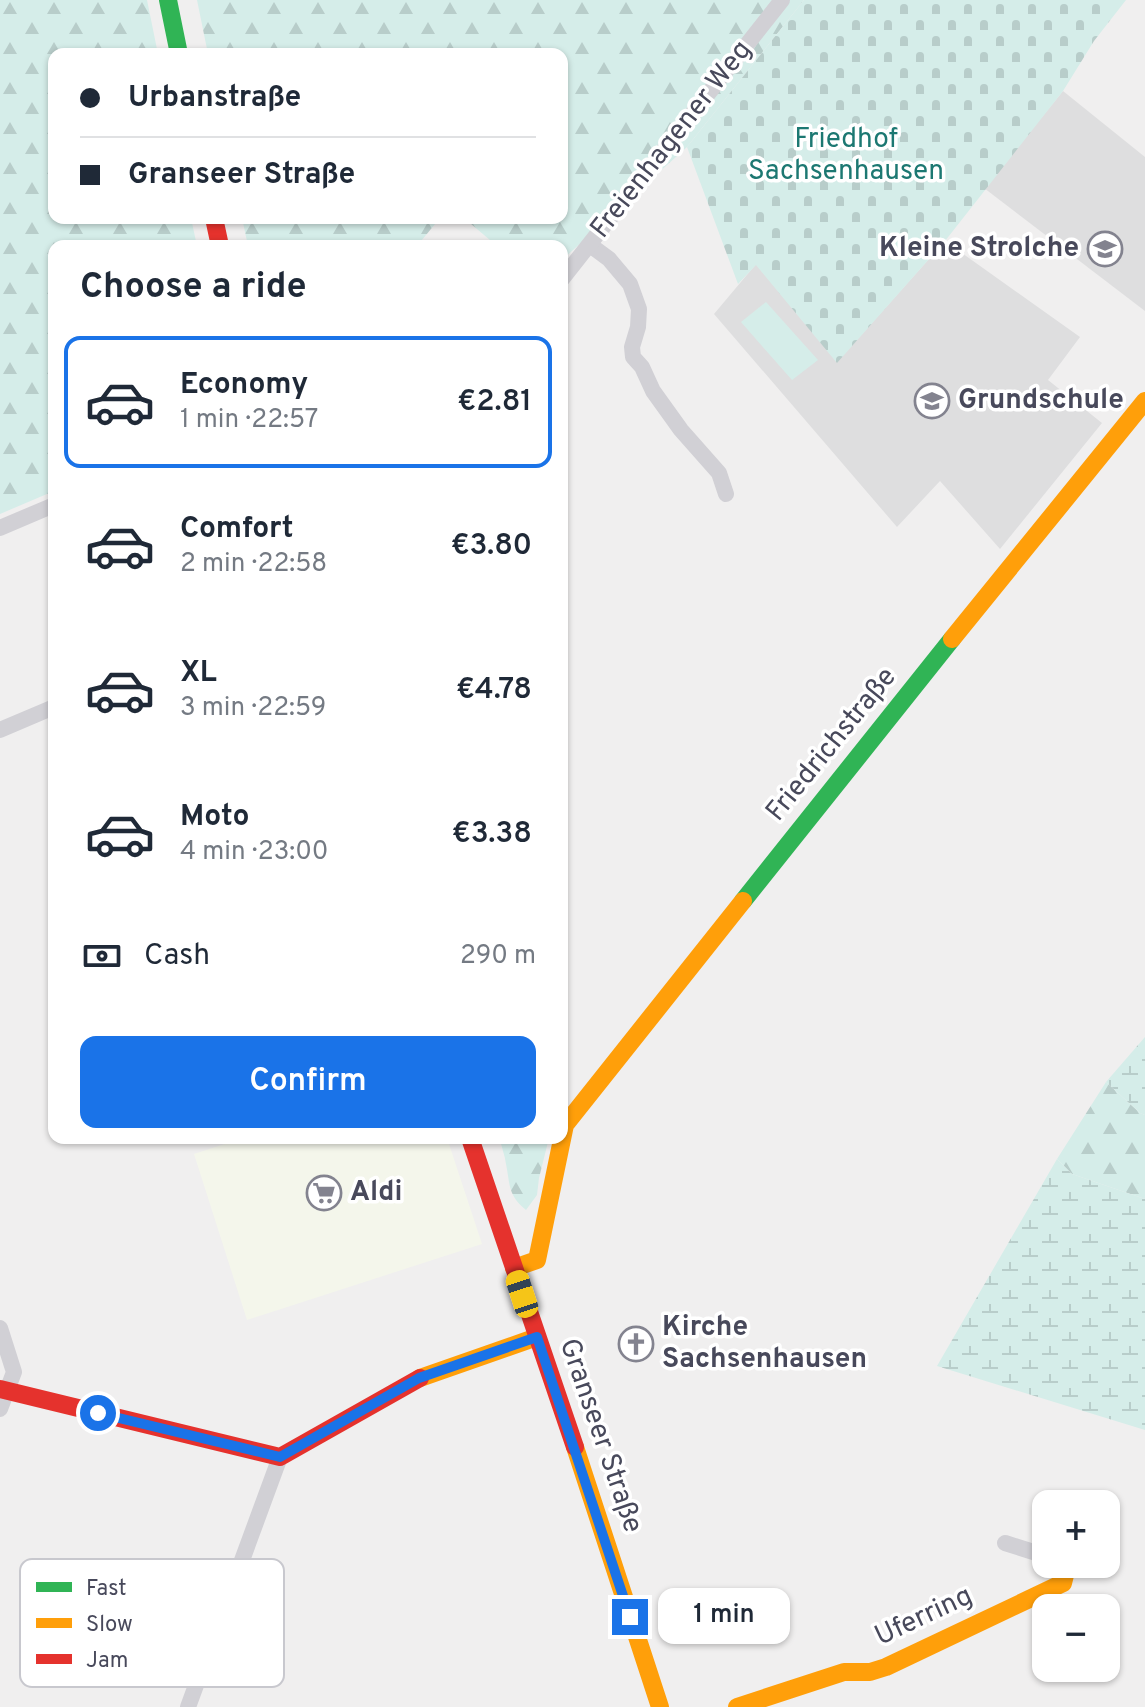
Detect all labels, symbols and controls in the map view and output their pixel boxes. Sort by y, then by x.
street label: Freienhagener Weg [583,34,761,246]
text: Urbanstraße [128,80,301,117]
park label: Friedhof Sachsenhausen [748,122,944,190]
text: Granseer Straße [128,157,355,194]
school or university icon: Kleine Strolche [1086,230,1124,268]
place label: Kleine Strolche [879,231,1079,267]
text: Choose a ride [80,265,306,311]
icon: car [84,366,156,438]
text: Economy [180,367,308,404]
school or university icon: Grundschule [913,382,951,420]
place label: Grundschule [958,383,1124,419]
text: €2.81 [457,384,532,421]
text: 1 min · 22:57 [180,404,318,437]
icon: car [84,510,156,582]
text: Comfort [180,511,293,548]
text: €3.80 [451,528,532,565]
text: 2 min · 22:58 [180,548,327,581]
icon: car [84,654,156,726]
text: XL [180,655,217,692]
street label: Friedrichstraße [759,660,905,830]
text: €4.78 [456,672,532,709]
text: 3 min · 22:59 [180,692,326,725]
icon: car [84,798,156,870]
text: Moto [180,799,250,836]
text: €3.38 [452,816,532,853]
text: 4 min · 23:00 [180,836,328,869]
icon: cash [80,934,124,978]
text: Cash [144,938,210,975]
text: 290 m [460,940,536,973]
button: Confirm [80,1036,536,1128]
supermarket icon: Aldi [305,1174,343,1212]
place label: Aldi [350,1175,402,1211]
car [503,1267,541,1321]
place label: Kirche Sachsenhausen [662,1310,867,1378]
church icon: Kirche Sachsenhausen [617,1325,655,1363]
street label: Granseer Straße [550,1334,650,1538]
route start [80,1395,116,1431]
map controls [1032,1490,1120,1682]
button: + [1032,1490,1120,1578]
legend [20,1559,284,1687]
text: Fast [86,1576,127,1603]
street label: Uferring [869,1579,979,1655]
callout: 1 min [658,1589,790,1645]
button: − [1032,1594,1120,1682]
route end [612,1599,648,1635]
text: 1 min [693,1599,755,1632]
text: Slow [86,1612,133,1639]
text: Jam [86,1648,129,1675]

